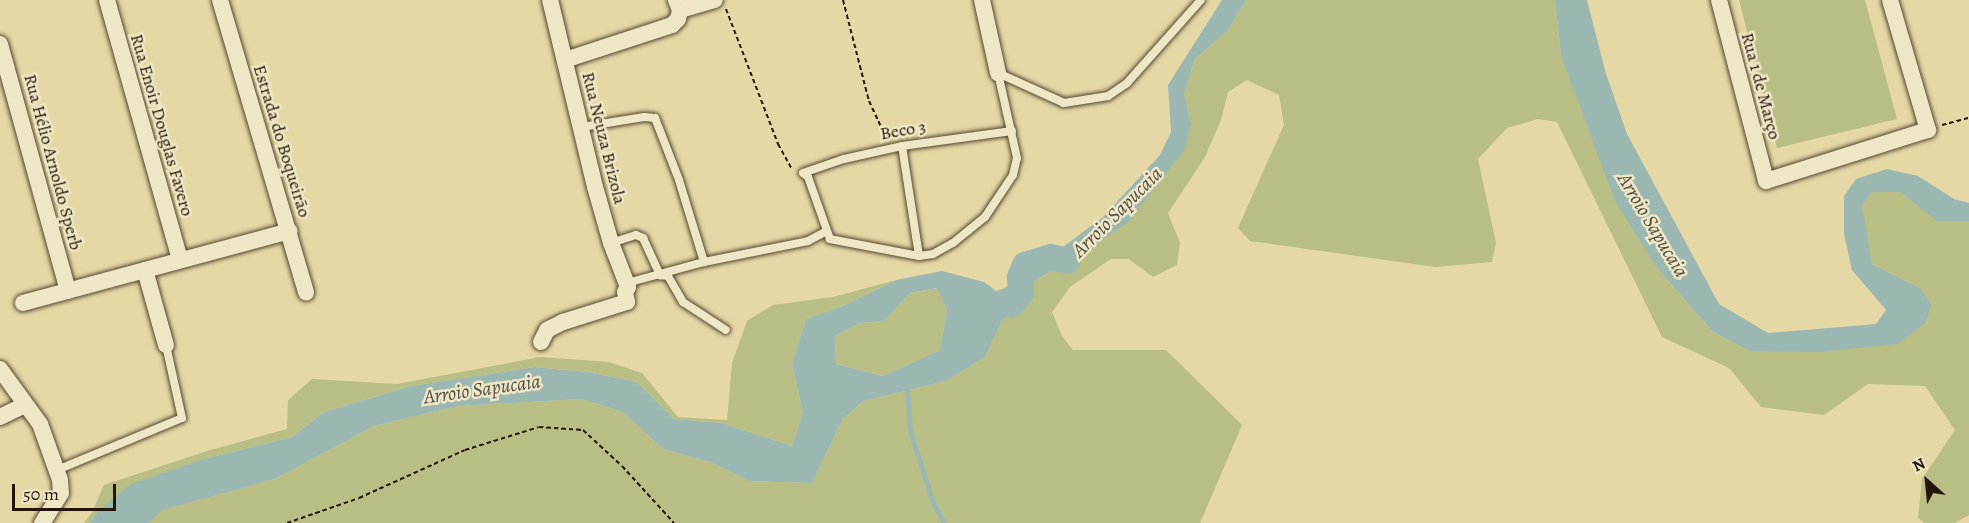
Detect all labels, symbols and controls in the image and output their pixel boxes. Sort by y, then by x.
street label: Rua 1 de Março [1736,30,1786,142]
street label: Rua Enoir Douglas Favero [126,31,198,219]
street label: Estrada do Boqueirão [249,62,315,220]
street label: Rua Neuza Brizola [577,70,631,206]
street label: Rua Hélio Arnoldo Sperb [19,72,87,252]
street label: Beco 3 [878,115,928,145]
water label: Arroio Sapucaia [1067,162,1167,262]
water label: Arroio Sapucaia [1612,168,1694,282]
water label: Arroio Sapucaia [422,369,542,409]
north arrow [1897,451,1957,511]
text: N [1909,453,1929,477]
scale bar [15,472,118,510]
text: 50 m [23,482,59,506]

